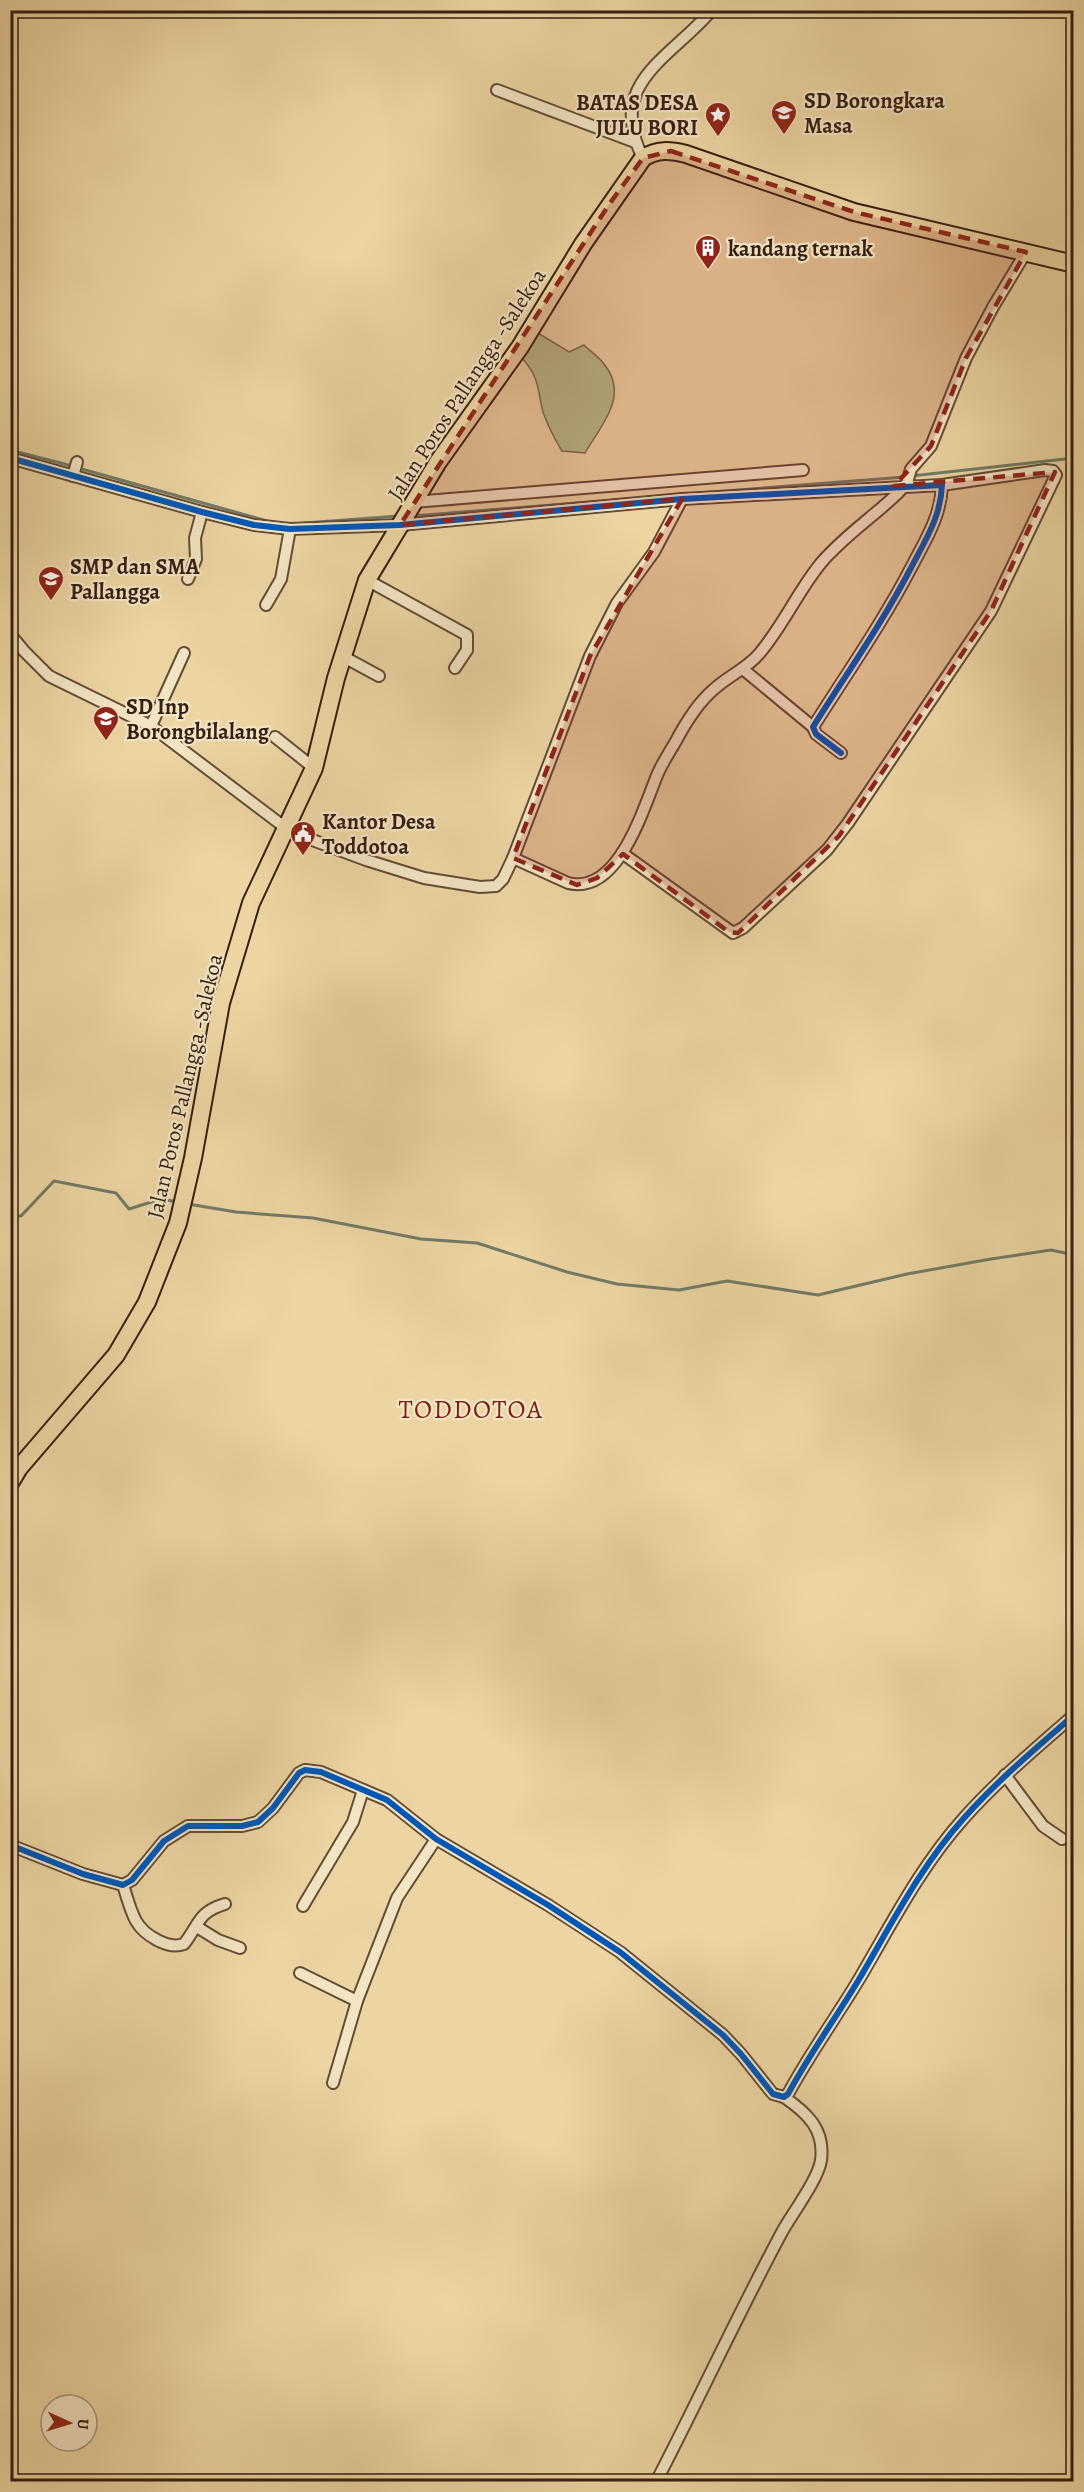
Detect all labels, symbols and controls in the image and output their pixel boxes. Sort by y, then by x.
place label: SD Borongkara Masa [804,86,945,141]
place label: BATAS DESA JULU BORI [576,88,698,143]
school or university icon: SD Borongkara Masa [769,98,799,136]
place icon: BATAS DESA JULU BORI [703,100,733,138]
building icon: kandang ternak [693,233,723,271]
place label: kandang ternak [728,234,873,264]
street label: Jalan Poros Pallangga -Salekoa [380,262,554,506]
place label: SMP dan SMA Pallangga [70,552,200,607]
school or university icon: SMP dan SMA Pallangga [36,564,66,602]
place label: SD Inp Borongbilalang [126,692,270,747]
school or university icon: SD Inp Borongbilalang [91,704,121,742]
place label: Kantor Desa Toddotoa [322,807,436,862]
public building icon: Kantor Desa Toddotoa [288,819,318,857]
street label: Jalan Poros Pallangga -Salekoa [140,950,230,1222]
district label: TODDOTOA [399,1392,543,1427]
north arrow [39,2393,99,2453]
text: U [72,2418,94,2430]

